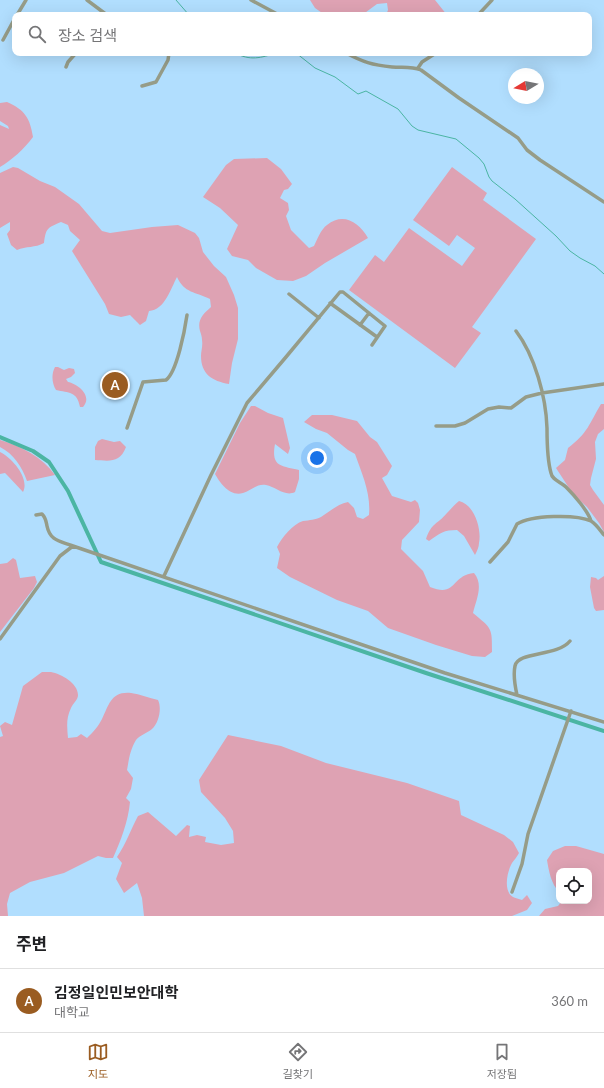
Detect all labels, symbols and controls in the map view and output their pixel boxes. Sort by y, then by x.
search box [12,12,592,56]
icon: search [26,23,48,45]
text: 장소 검색 [58,26,117,44]
north arrow [508,68,544,104]
pin: A [102,370,128,400]
your location [307,448,327,468]
map controls [556,868,592,904]
button: locate [556,868,592,904]
text: 주변 [16,933,47,954]
text: 김정일인민보안대학 [54,983,178,1001]
text: A [24,993,34,1009]
text: 360 m [551,993,588,1009]
text: 대학교 [54,1004,90,1020]
tab: 지도 [87,1041,109,1081]
tab: 길찾기 [283,1041,313,1081]
tab: 저장됨 [487,1041,517,1081]

